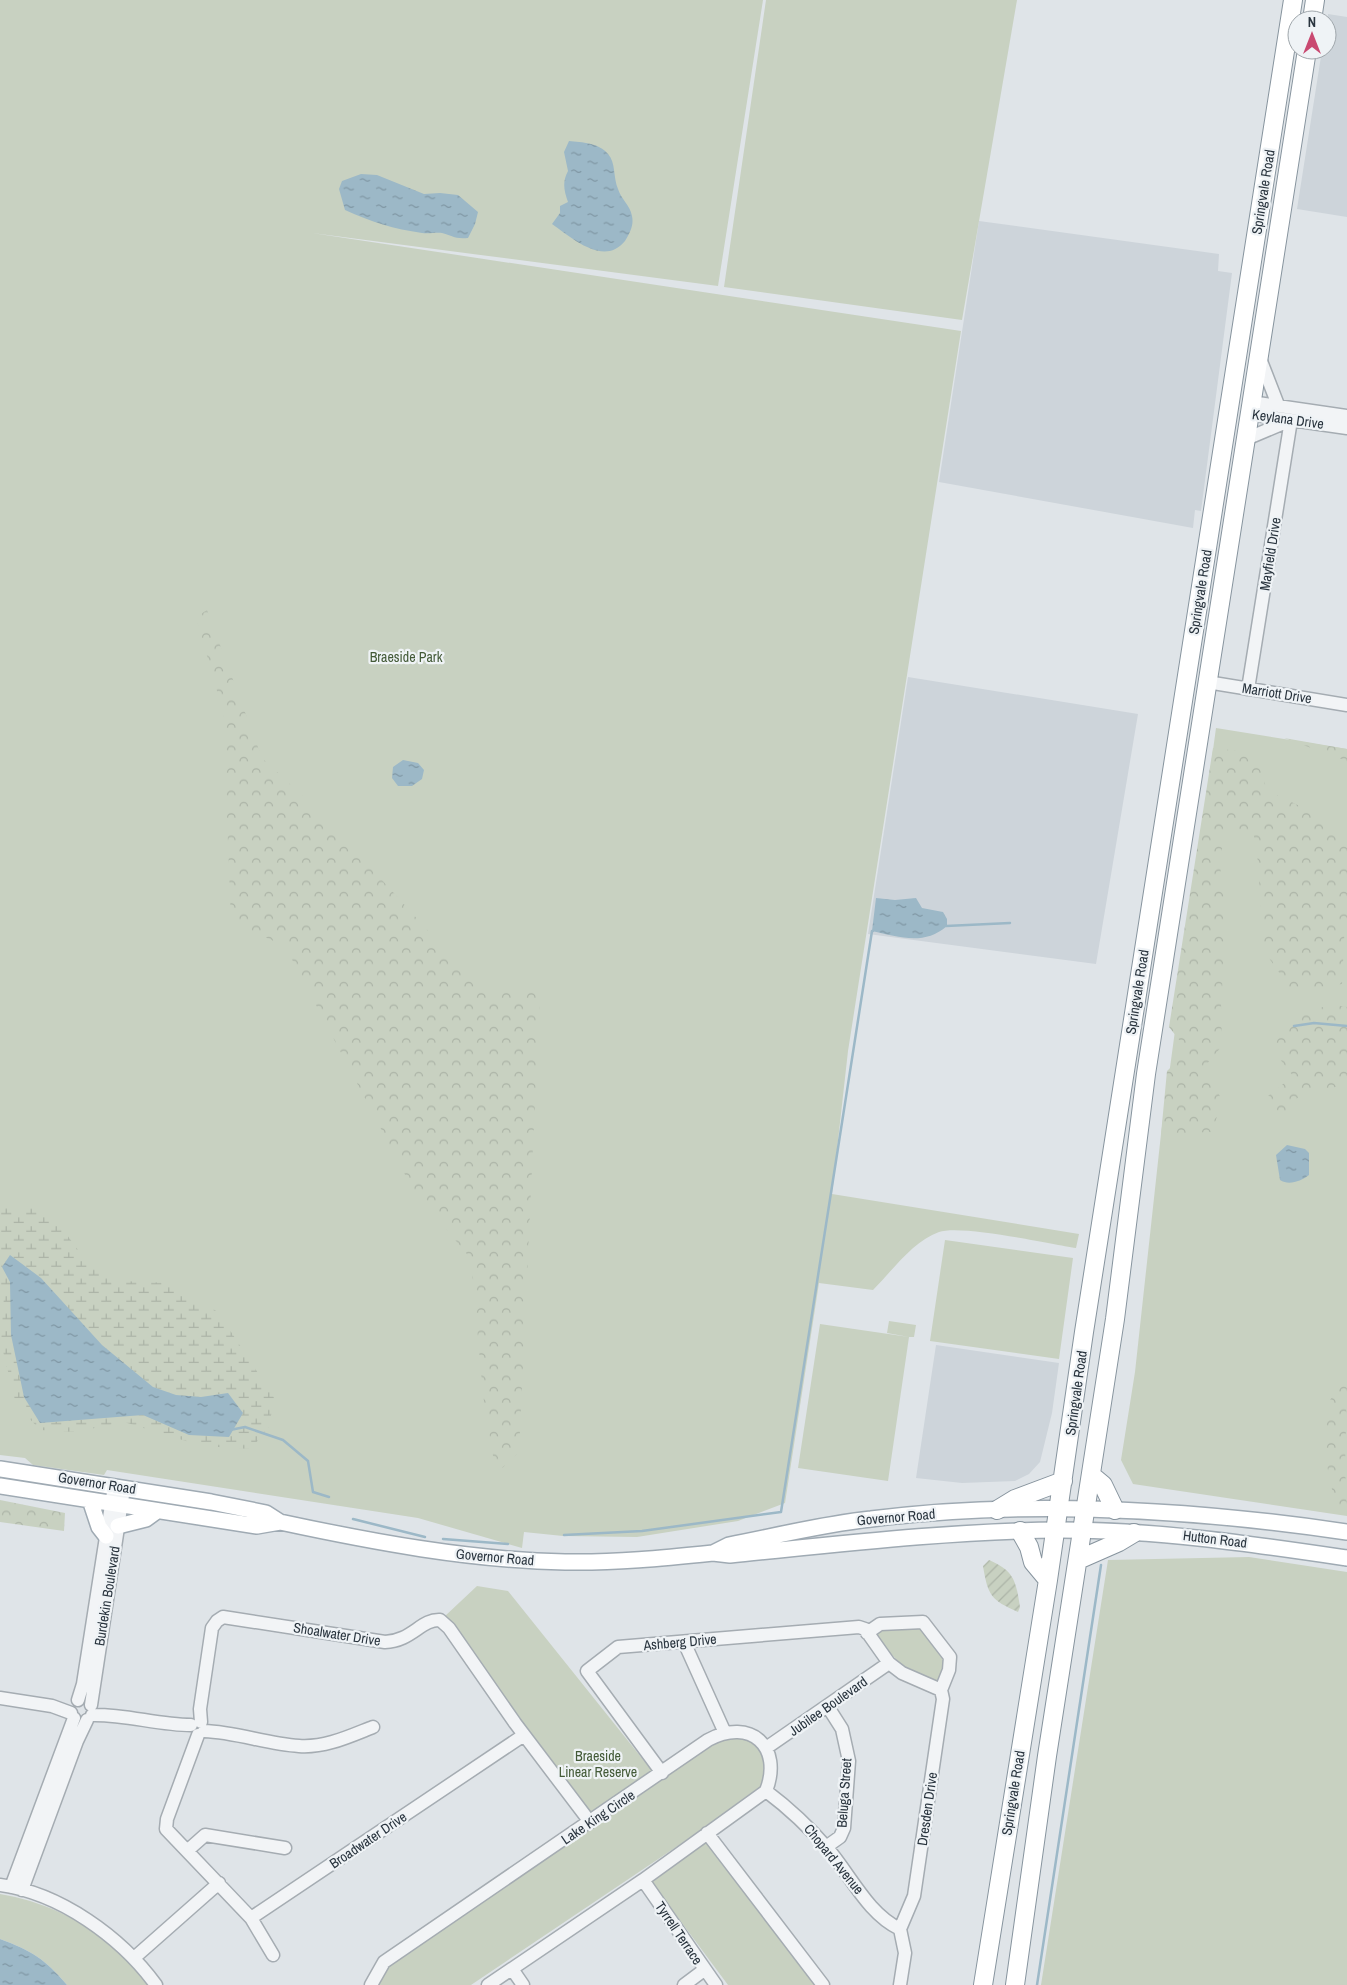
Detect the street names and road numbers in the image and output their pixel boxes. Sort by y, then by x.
street label: Springvale Road [1247,148,1279,236]
street label: Keylana Drive [1251,405,1325,433]
street label: Mayfield Drive [1255,516,1285,592]
street label: Springvale Road [1184,548,1216,636]
street label: Marriott Drive [1241,679,1313,707]
street label: Springvale Road [1121,948,1153,1036]
street label: Springvale Road [1061,1349,1091,1437]
street label: Governor Road [57,1468,137,1498]
street label: Governor Road [856,1505,936,1529]
street label: Hutton Road [1182,1526,1248,1552]
street label: Burdekin Boulevard [90,1545,124,1647]
street label: Governor Road [455,1545,535,1569]
street label: Shoalwater Drive [292,1618,382,1650]
street label: Ashberg Drive [642,1630,717,1654]
street label: Jubilee Boulevard [785,1672,871,1740]
street label: Springvale Road [997,1749,1029,1837]
street label: Beluga Street [833,1758,855,1828]
street label: Dresden Drive [913,1771,941,1847]
street label: Lake King Circle [558,1786,638,1848]
street label: Broadwater Drive [326,1808,410,1872]
street label: Chopard Avenue [800,1820,868,1898]
street label: Tyrrell Terrace [651,1898,707,1968]

